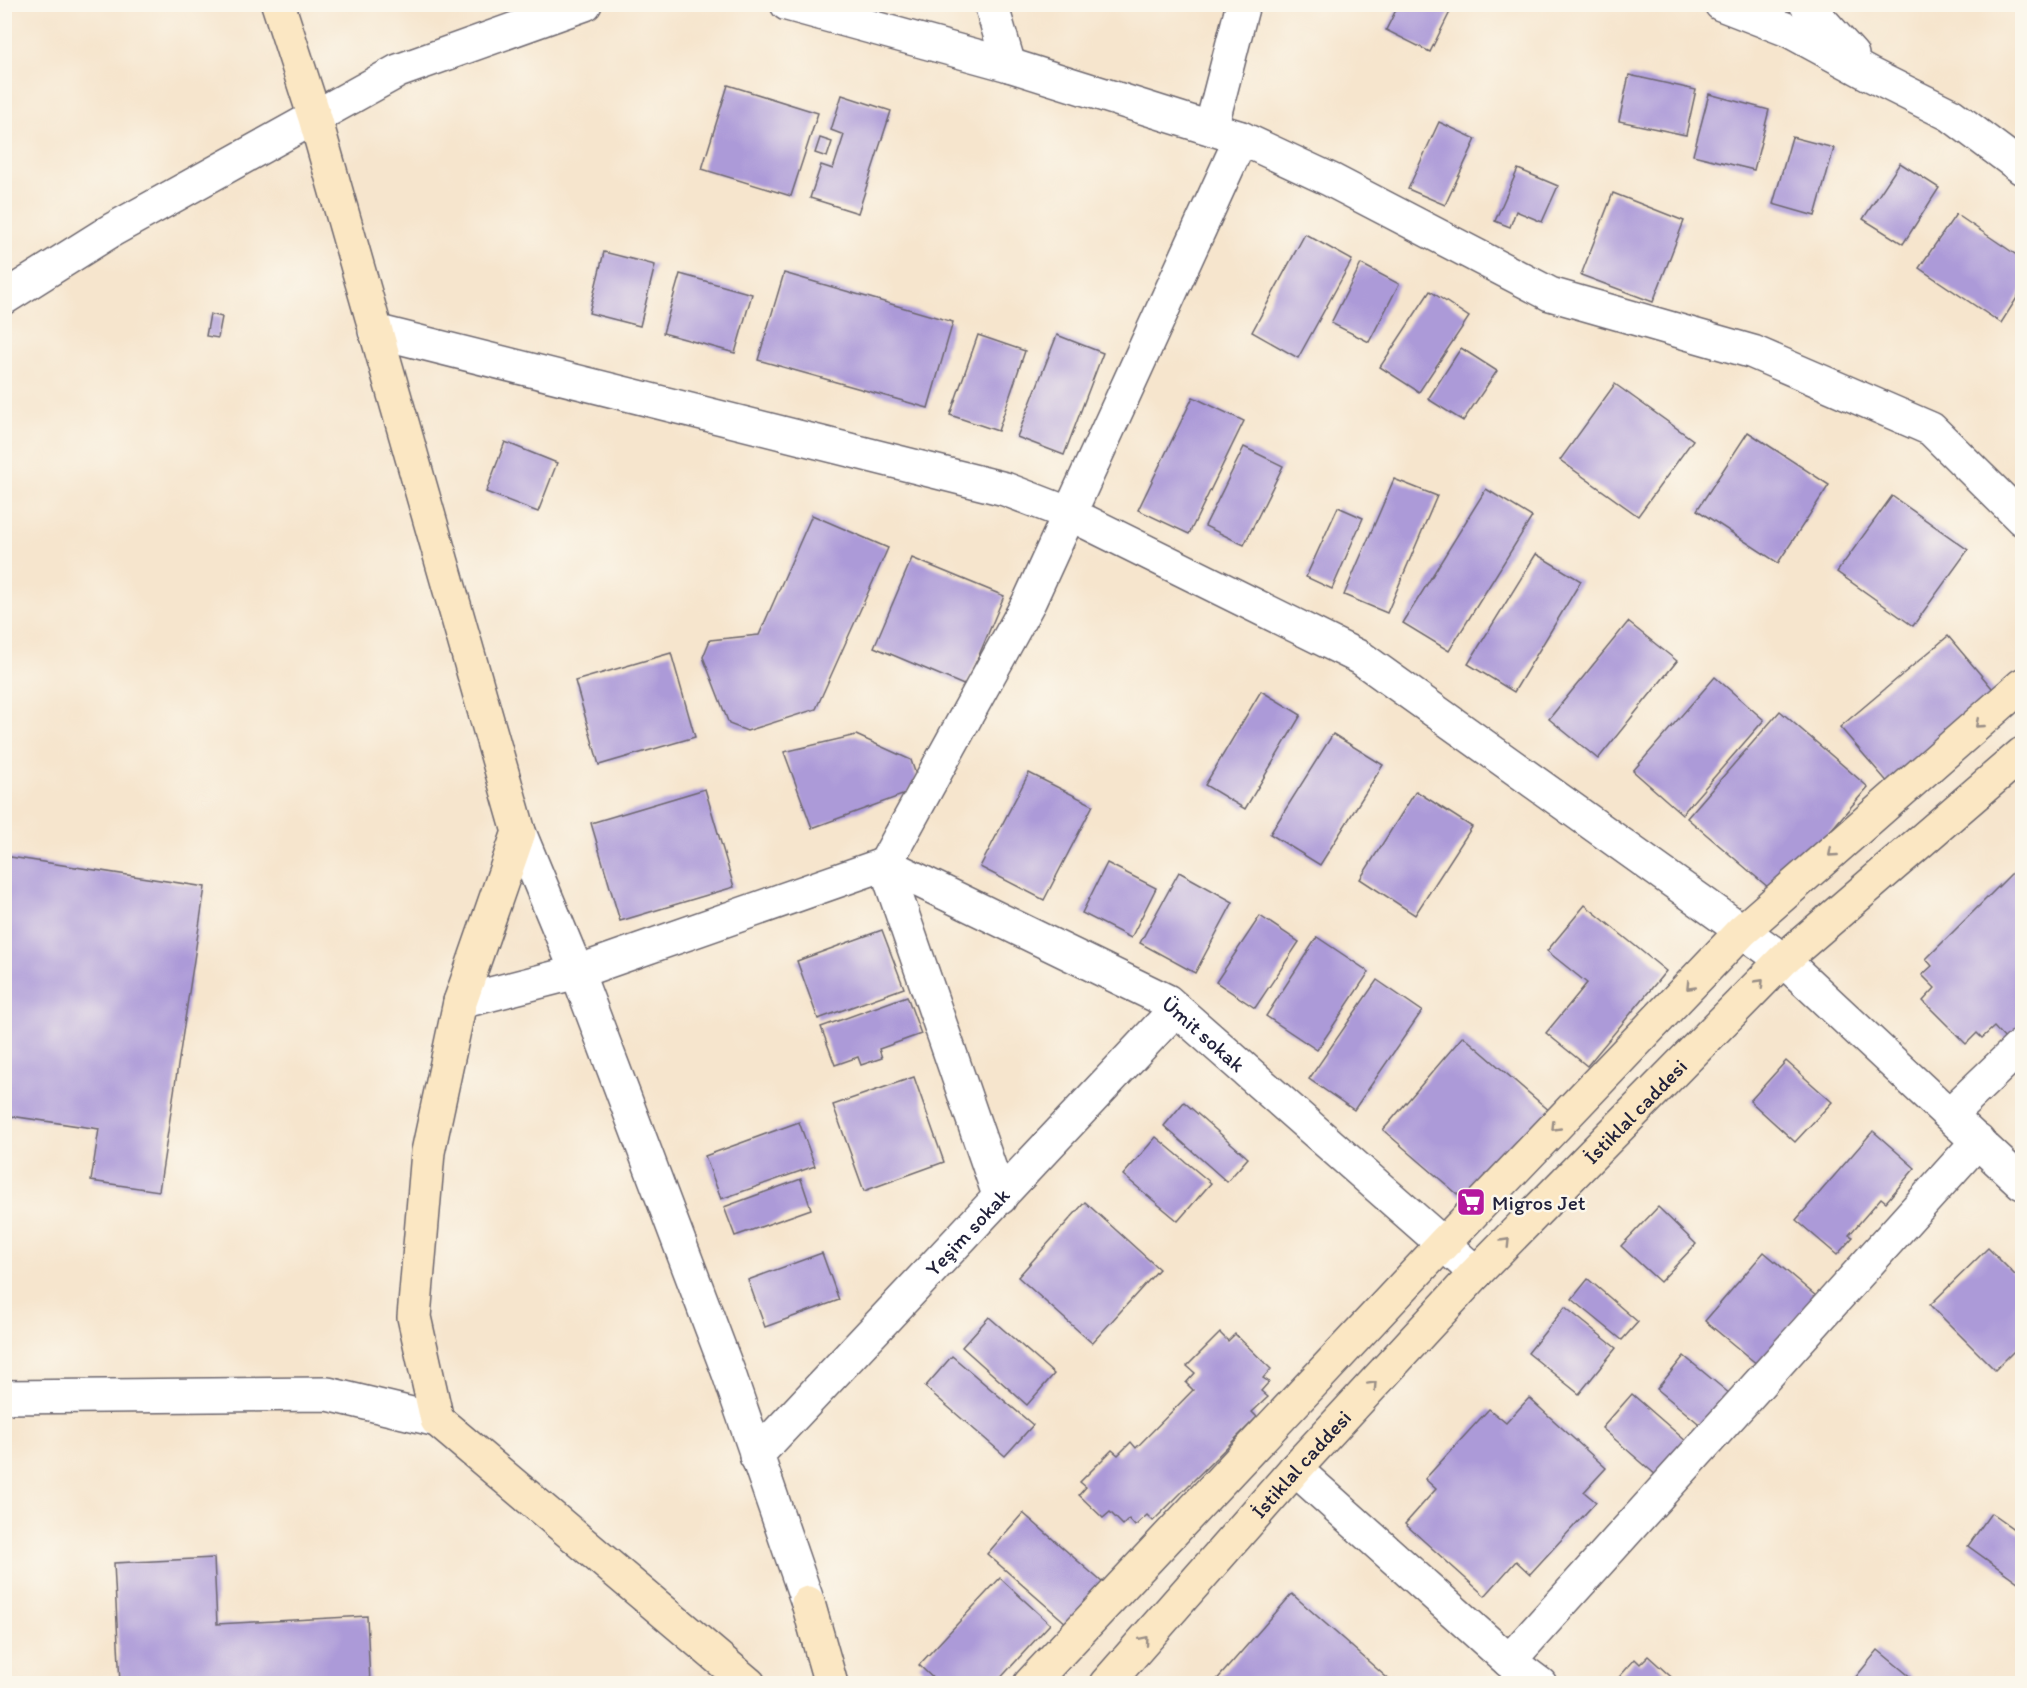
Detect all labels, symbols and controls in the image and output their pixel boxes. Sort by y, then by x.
one-way arrow [1975,717,1985,728]
one-way arrow [1828,845,1839,856]
one-way arrow [1686,979,1697,990]
one-way arrow [1753,979,1764,990]
street label: Ümit sokak [1157,990,1251,1077]
street label: İstiklal caddesi [1578,1053,1692,1169]
one-way arrow [1552,1119,1563,1130]
street label: Yeşim sokak [920,1182,1014,1281]
supermarket icon: Migros Jet [1455,1186,1487,1218]
place label: Migros Jet [1492,1190,1586,1215]
one-way arrow [1499,1239,1510,1250]
one-way arrow [1366,1381,1377,1391]
street label: İstiklal caddesi [1246,1405,1356,1523]
one-way arrow [1138,1636,1149,1646]

